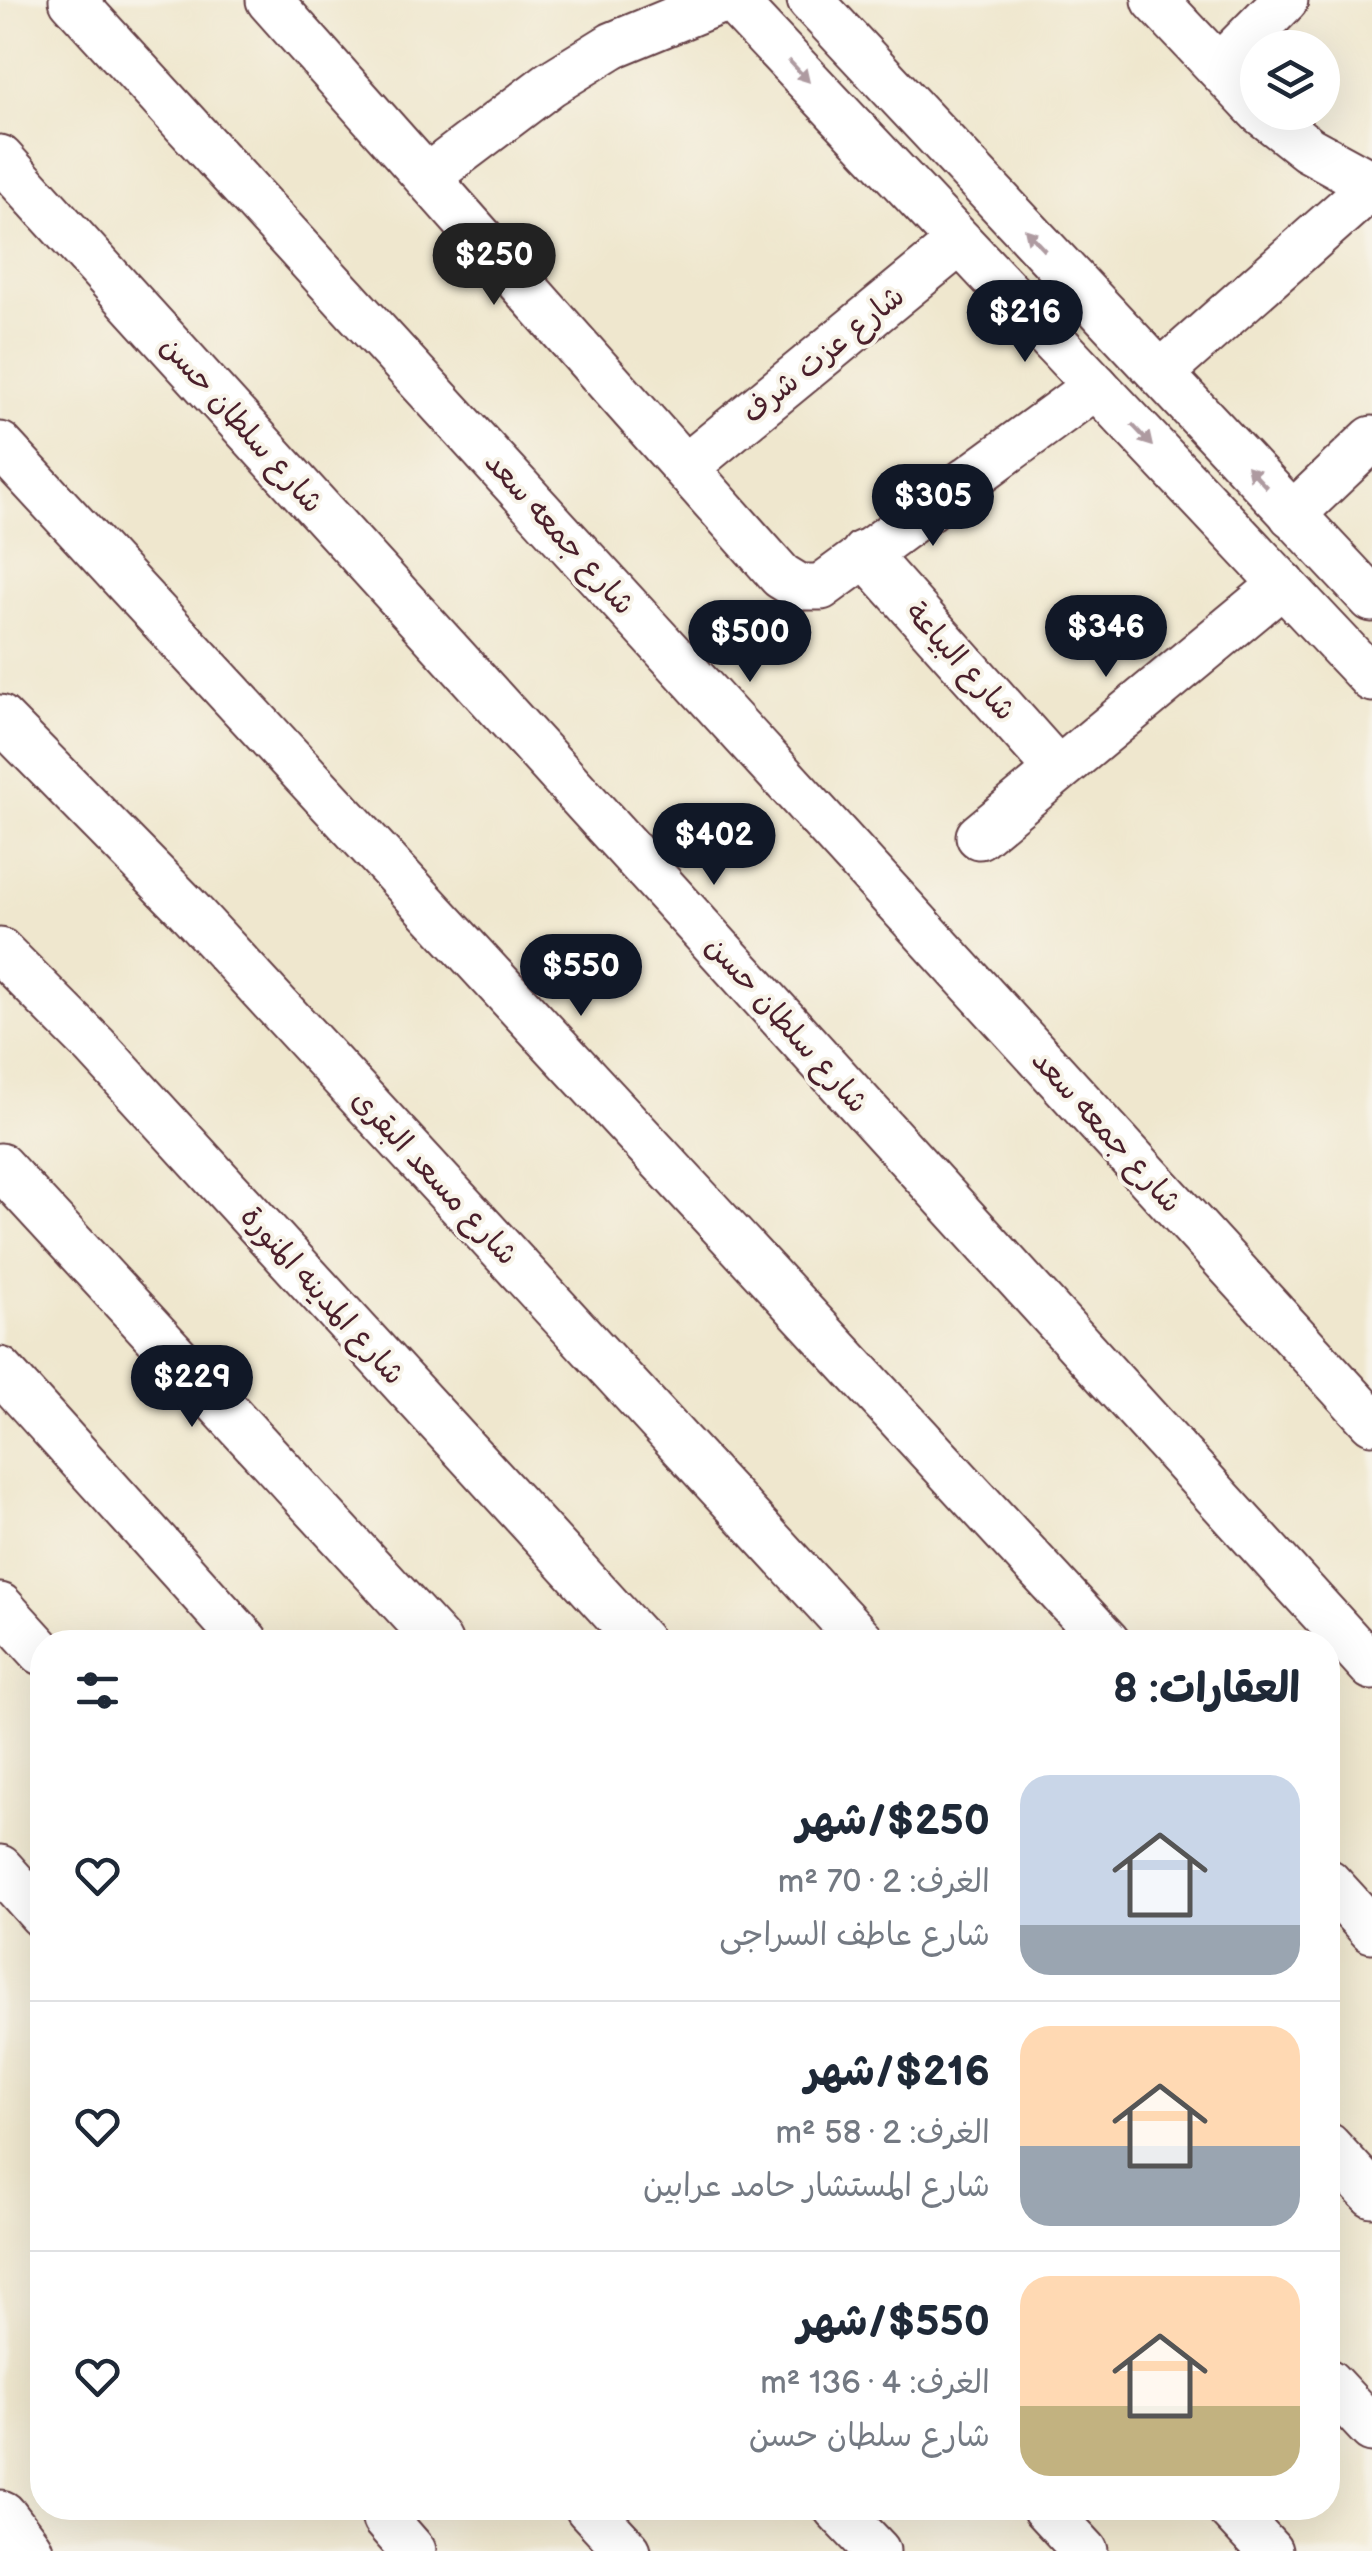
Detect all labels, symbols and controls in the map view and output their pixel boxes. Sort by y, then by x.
map controls [1240,30,1340,130]
button: layers [1240,30,1340,130]
one-way arrow [787,59,810,83]
pin: $250 [435,223,553,308]
one-way arrow [1024,228,1047,252]
text: $250 [455,236,533,275]
street label: شارع عزت شرف [735,278,913,433]
pin: $216 [966,280,1084,365]
text: $216 [989,293,1061,332]
street label: شارع سلطان حسن [151,329,330,522]
one-way arrow [1130,423,1153,447]
street label: شارع جمعه سعد [475,445,642,624]
pin: $305 [874,464,992,549]
one-way arrow [1246,465,1269,489]
text: $305 [894,477,972,516]
street label: شارع البياعة [896,595,1023,730]
pin: $346 [1047,595,1165,680]
pin: $500 [691,600,809,685]
text: $346 [1067,608,1145,647]
text: $500 [710,613,790,652]
pin: $402 [655,803,773,888]
text: $402 [674,816,754,855]
street label: شارع سلطان حسن [696,929,875,1122]
pin: $550 [522,934,640,1019]
text: $550 [542,947,620,986]
street label: شارع جمعه سعد [1022,1043,1189,1222]
street label: شارع مسعد البقرى [342,1082,525,1274]
street label: شارع المدينه المنورة [231,1199,412,1394]
pin: $229 [133,1345,251,1430]
text: $229 [153,1358,231,1397]
icon: filters [70,1663,125,1718]
text: العقارات: 8 [1113,1664,1300,1715]
text: $250/شهر [797,1796,990,1847]
icon: home [1100,1815,1220,1935]
icon: heart [70,1848,125,1903]
text: الغرف: 2 · 70 m² [778,1863,990,1902]
text: شارع عاطف السراجى [719,1916,990,1955]
text: $216/شهر [805,2047,990,2098]
icon: home [1100,2066,1220,2186]
icon: heart [70,2099,125,2154]
text: الغرف: 2 · 58 m² [775,2114,990,2153]
text: شارع المستشار حامد عرابين [643,2167,990,2206]
text: $550/شهر [798,2297,990,2348]
icon: home [1100,2316,1220,2436]
icon: heart [70,2349,125,2404]
text: الغرف: 4 · 136 m² [760,2364,990,2403]
text: شارع سلطان حسن [749,2417,990,2456]

